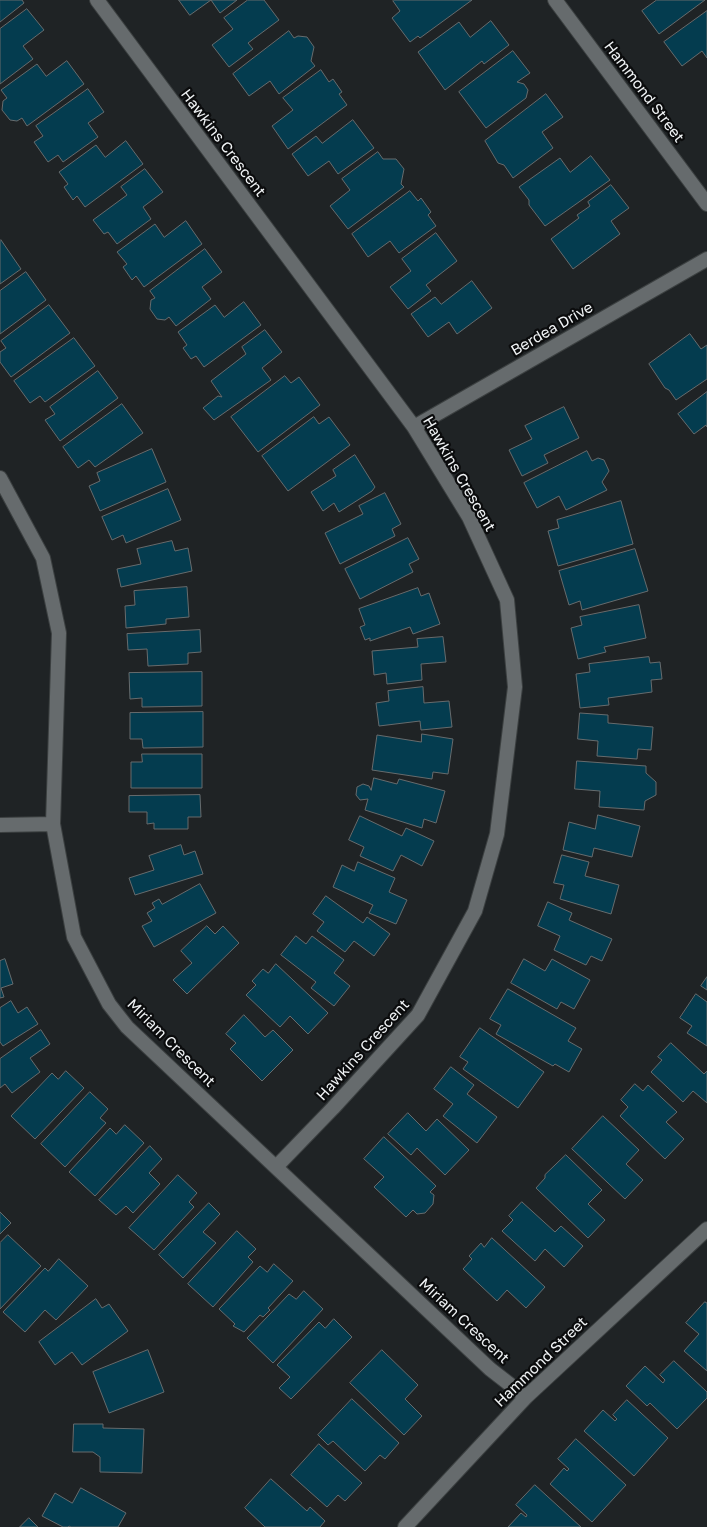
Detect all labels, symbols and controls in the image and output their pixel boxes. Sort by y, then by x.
street label: Hammond Street [600,38,688,146]
street label: Hawkins Crescent [177,86,269,200]
street label: Berdea Drive [508,298,596,360]
street label: Hawkins Crescent [419,413,499,535]
street label: Miriam Crescent [123,995,219,1091]
street label: Hawkins Crescent [313,996,413,1104]
street label: Miriam Crescent [415,1275,513,1367]
street label: Hammond Street [491,1313,591,1411]

